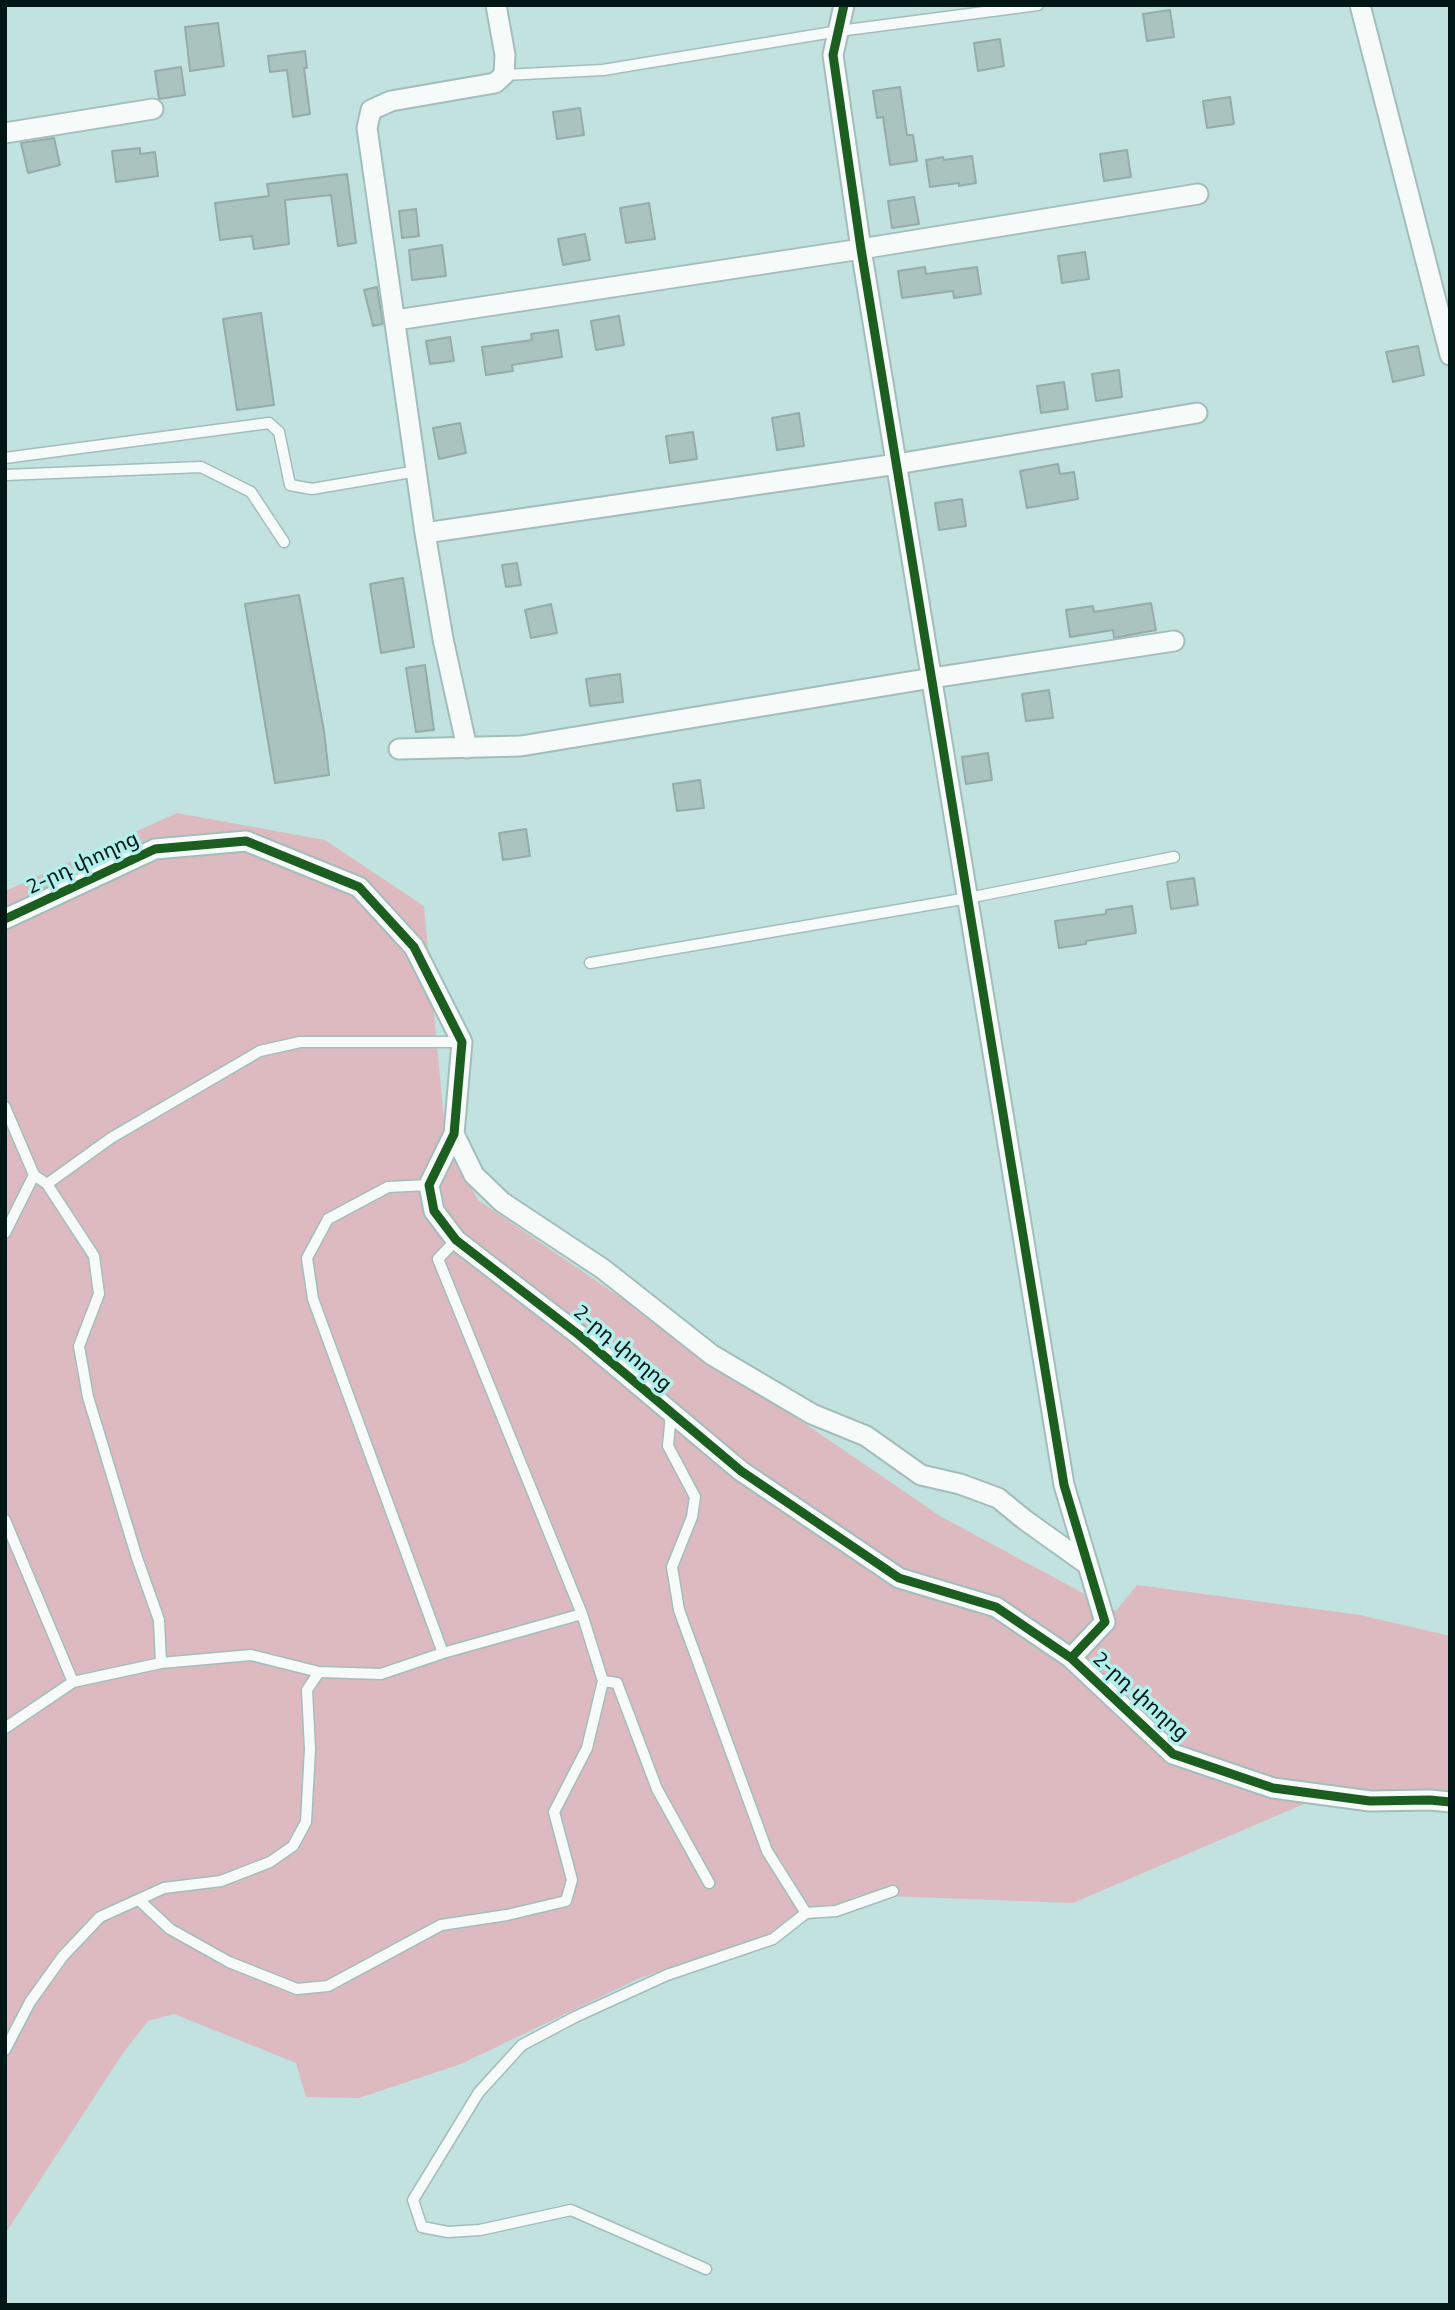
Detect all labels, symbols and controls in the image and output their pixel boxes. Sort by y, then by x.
street label: 2-րդ փողոց [23,827,143,901]
street label: 2-րդ փողոց [568,1301,676,1397]
street label: 2-րդ փողոց [1087,1647,1193,1747]

